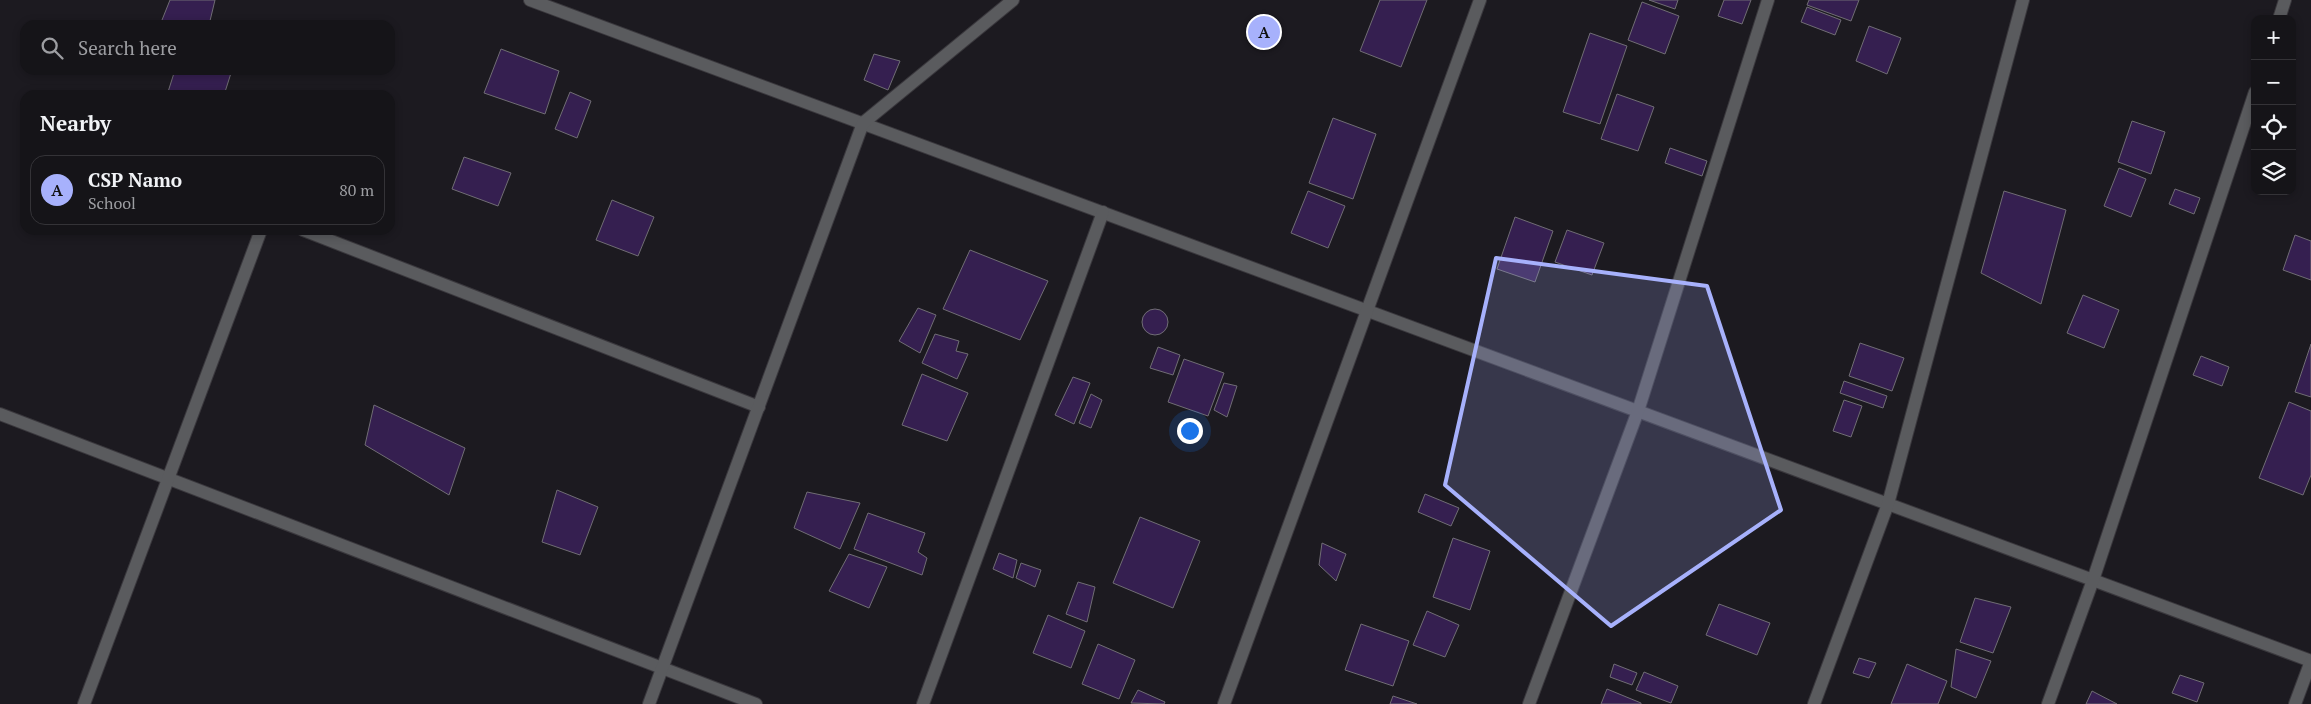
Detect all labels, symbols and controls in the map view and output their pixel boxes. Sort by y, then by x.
pin: A [1248,13,1280,51]
map controls [2251,15,2296,195]
button: + [2251,15,2296,60]
search box [20,20,395,75]
icon: search [38,34,66,62]
text: Search here [78,35,177,60]
button: − [2251,60,2296,105]
button: locate [2251,105,2296,150]
text: Nearby [40,109,111,137]
button: layers [2251,150,2296,195]
text: CSP Namo [88,167,182,192]
text: A [51,179,63,201]
text: 80 m [339,179,374,201]
text: School [88,192,136,214]
your location [1177,418,1203,444]

